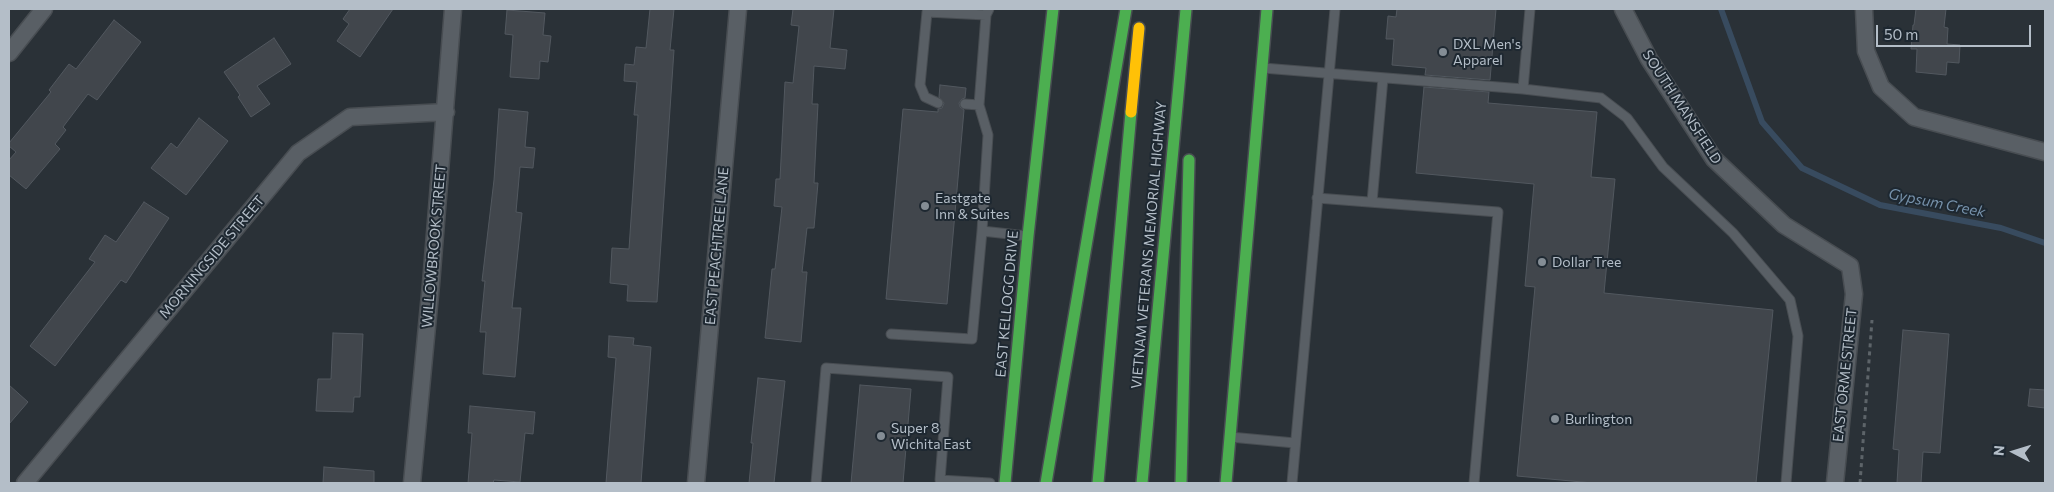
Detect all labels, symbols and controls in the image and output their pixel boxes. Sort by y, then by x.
scale bar [1879,15,2034,47]
text: 50 m [1884,25,1918,43]
place label: DXL Men's Apparel [1453,36,1521,68]
marker: DXL Men's Apparel [1437,46,1449,58]
street label: SOUTH MANSFIELD [1639,47,1725,167]
street label: VIETNAM VETERANS MEMORIAL HIGHWAY [1128,100,1170,390]
street label: WILLOWBROOK STREET [418,163,450,329]
street label: EAST PEACHTREE LANE [702,166,732,326]
water label: Gypsum Creek [1887,185,1987,221]
place label: Eastgate Inn & Suites [935,190,1010,222]
street label: MORNINGSIDE STREET [156,192,268,322]
marker: Eastgate Inn & Suites [919,200,931,212]
street label: EAST KELLOGG DRIVE [992,230,1022,378]
place label: Dollar Tree [1552,254,1621,270]
marker: Dollar Tree [1536,256,1548,268]
street label: EAST ORME STREET [1830,307,1860,443]
place label: Burlington [1565,411,1632,427]
marker: Burlington [1549,413,1561,425]
place label: Super 8 Wichita East [891,420,971,452]
north arrow [1989,427,2039,477]
marker: Super 8 Wichita East [875,430,887,442]
text: N [1990,445,2007,457]

